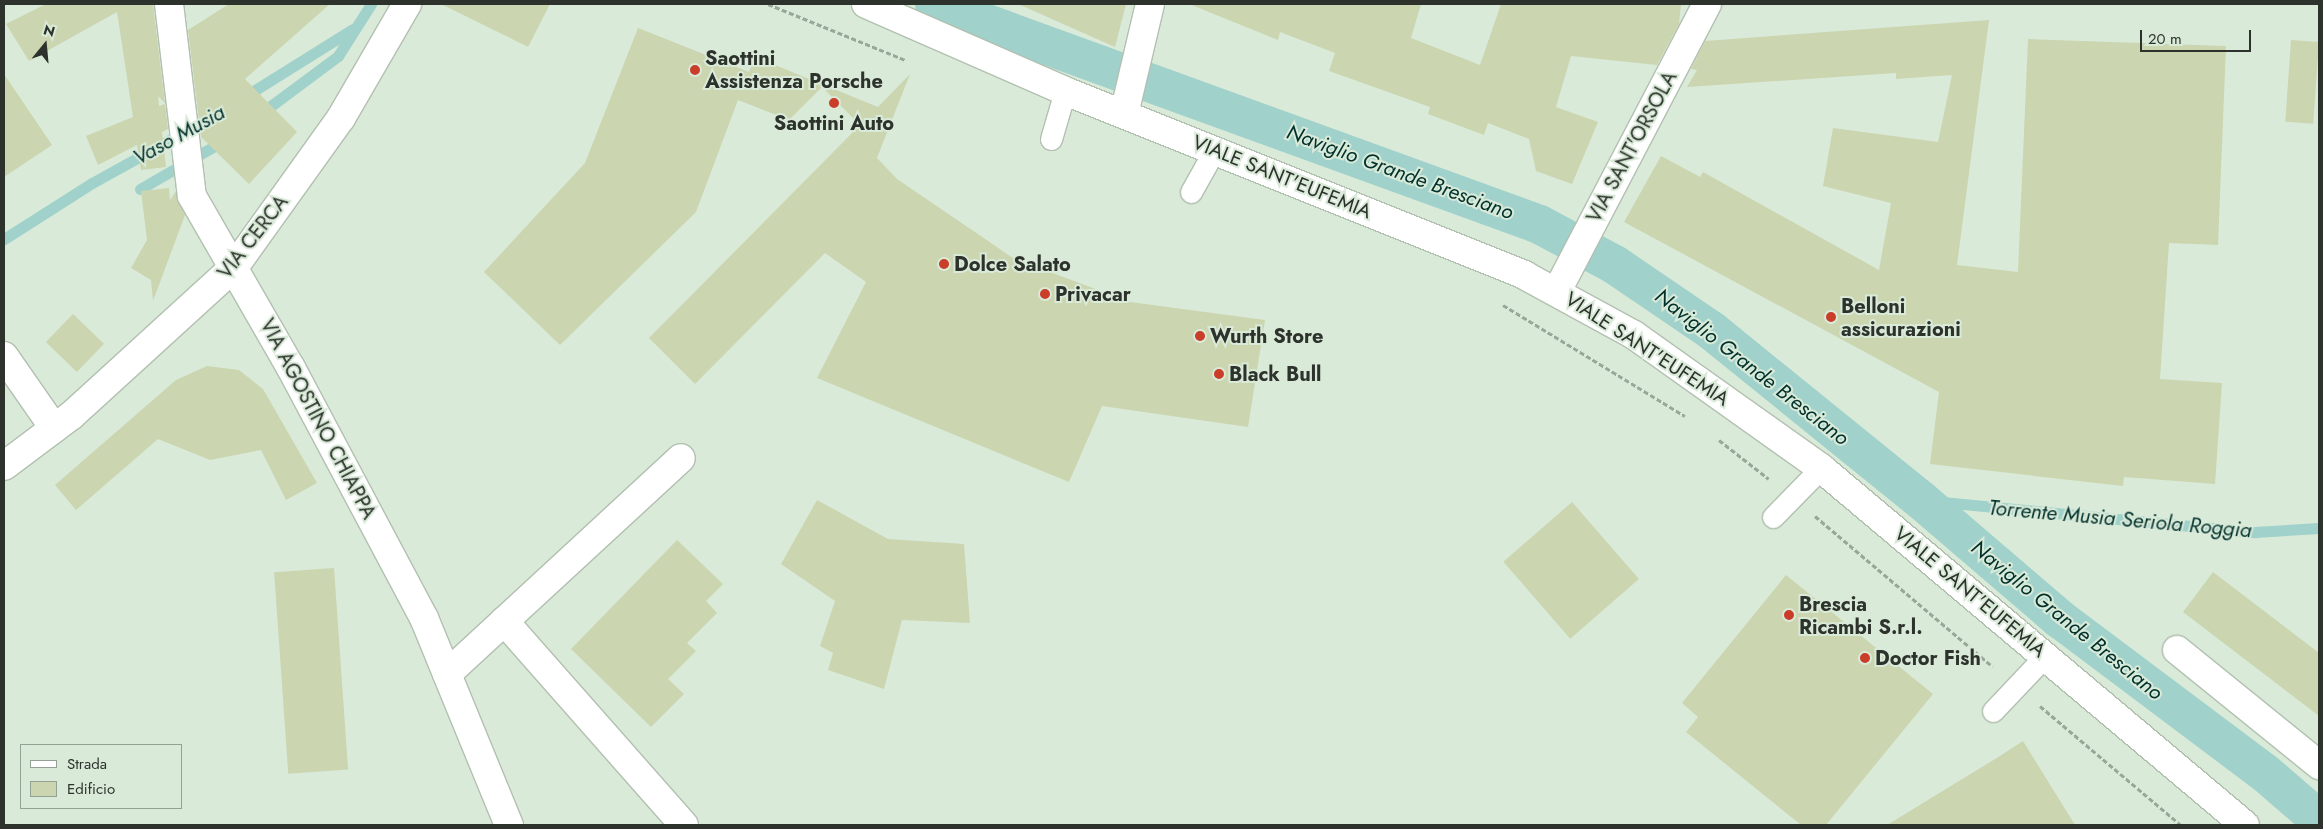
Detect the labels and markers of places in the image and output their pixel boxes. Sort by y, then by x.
place label: Saottini Assistenza Porsche [705,46,883,93]
marker: Saottini Assistenza Porsche [689,64,701,76]
marker: Saottini Auto [828,97,840,109]
place label: Saottini Auto [774,111,894,135]
place label: Dolce Salato [954,252,1071,276]
marker: Dolce Salato [938,258,950,270]
place label: Privacar [1055,282,1131,306]
marker: Privacar [1039,288,1051,300]
place label: Belloni assicurazioni [1841,294,1961,341]
marker: Belloni assicurazioni [1825,311,1837,323]
place label: Wurth Store [1210,324,1323,348]
marker: Wurth Store [1194,330,1206,342]
place label: Black Bull [1229,362,1321,386]
marker: Black Bull [1213,368,1225,380]
place label: Brescia Ricambi S.r.l. [1799,592,1923,639]
marker: Brescia Ricambi S.r.l. [1783,609,1795,621]
place label: Doctor Fish [1875,646,1981,670]
marker: Doctor Fish [1859,652,1871,664]

